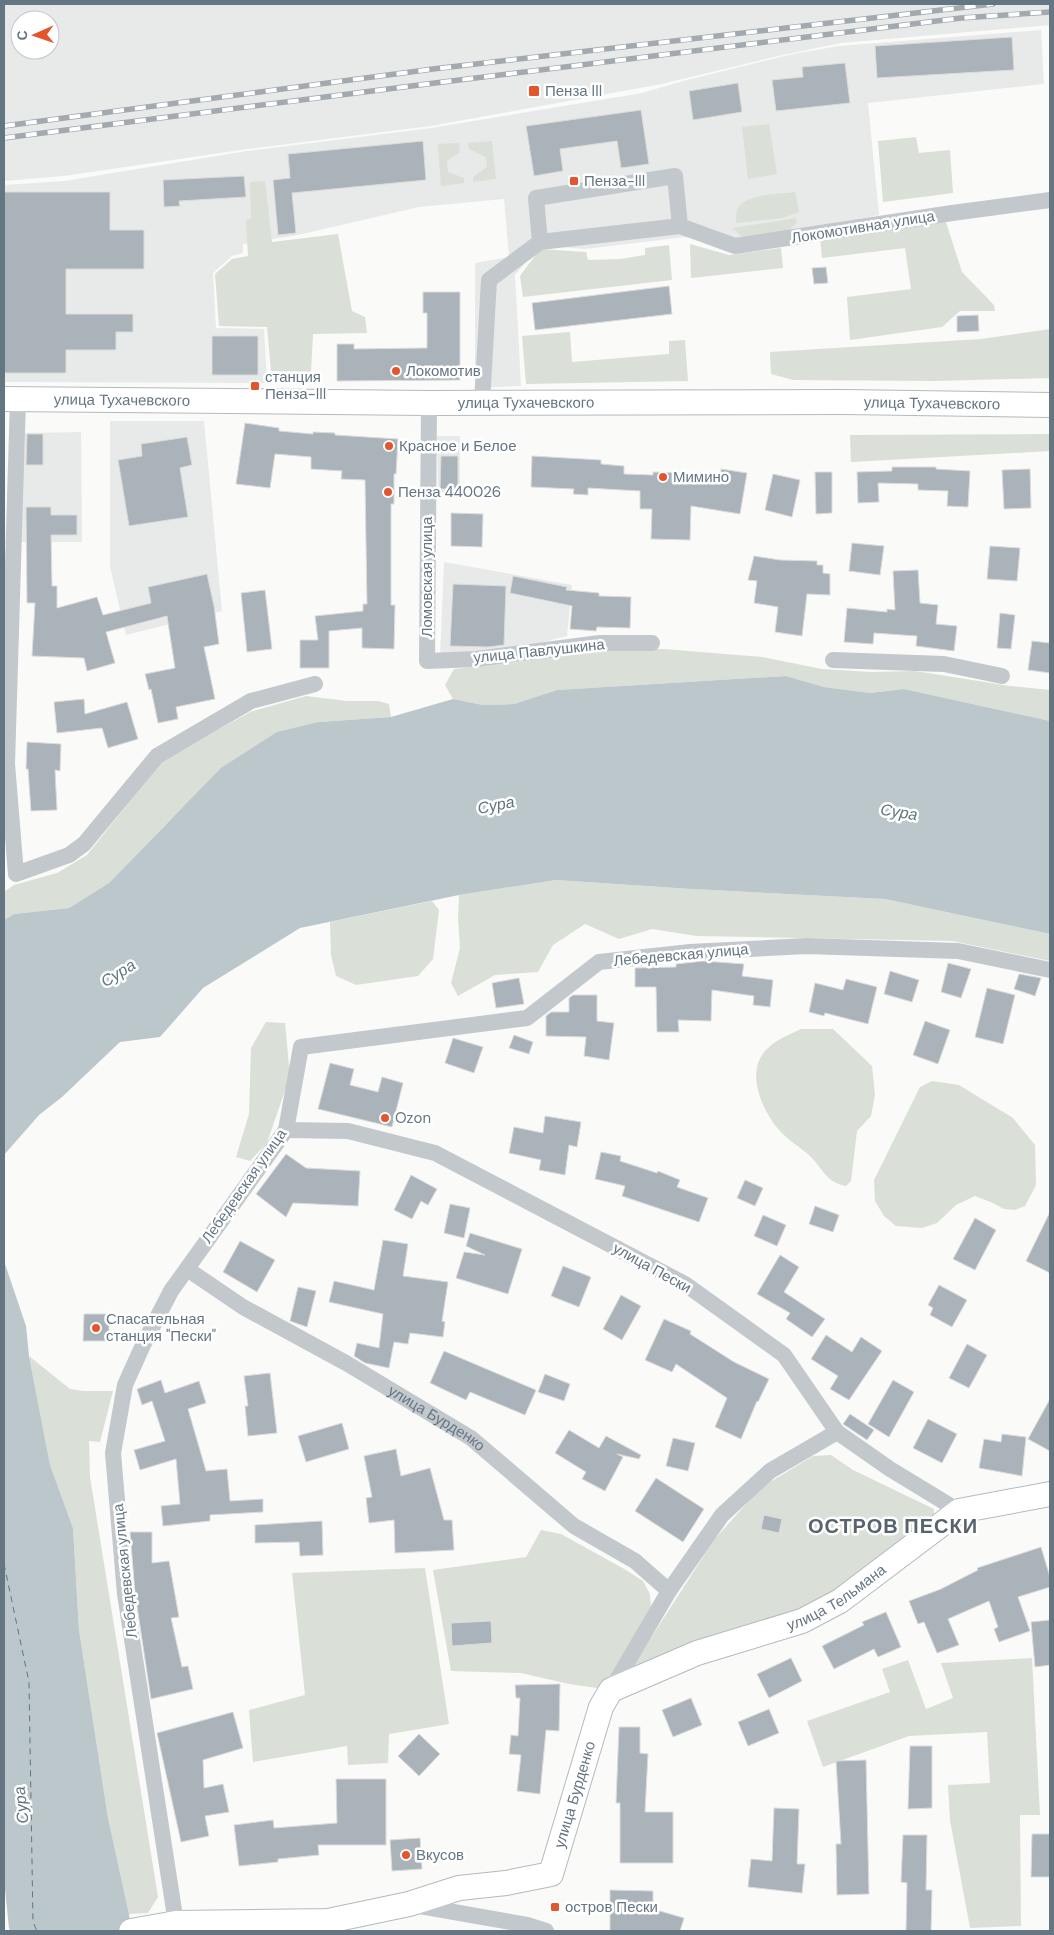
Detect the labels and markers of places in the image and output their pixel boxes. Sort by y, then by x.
place label: Пенза III [545,81,602,101]
marker: Пенза III [527,84,541,98]
place label: Пенза-III [584,171,645,191]
marker: Пенза-III [568,175,580,187]
place label: Локомотив [406,361,481,381]
marker: Локомотив [390,365,402,377]
place label: станция Пенза-III [265,367,326,404]
marker: станция Пенза-III [249,380,261,392]
place label: Красное и Белое [399,436,517,456]
marker: Красное и Белое [383,440,395,452]
place label: Мимино [673,467,729,487]
marker: Мимино [657,471,669,483]
place label: Пенза 440026 [398,482,501,502]
marker: Пенза 440026 [382,486,394,498]
place label: Ozon [395,1108,431,1128]
marker: Ozon [379,1112,391,1124]
place label: Спасательная станция "Пески" [106,1309,216,1346]
marker: Спасательная станция "Пески" [90,1322,102,1334]
place label: Вкусов [416,1845,464,1865]
marker: Вкусов [400,1849,412,1861]
place label: остров Пески [565,1897,658,1917]
marker: остров Пески [549,1901,561,1913]

